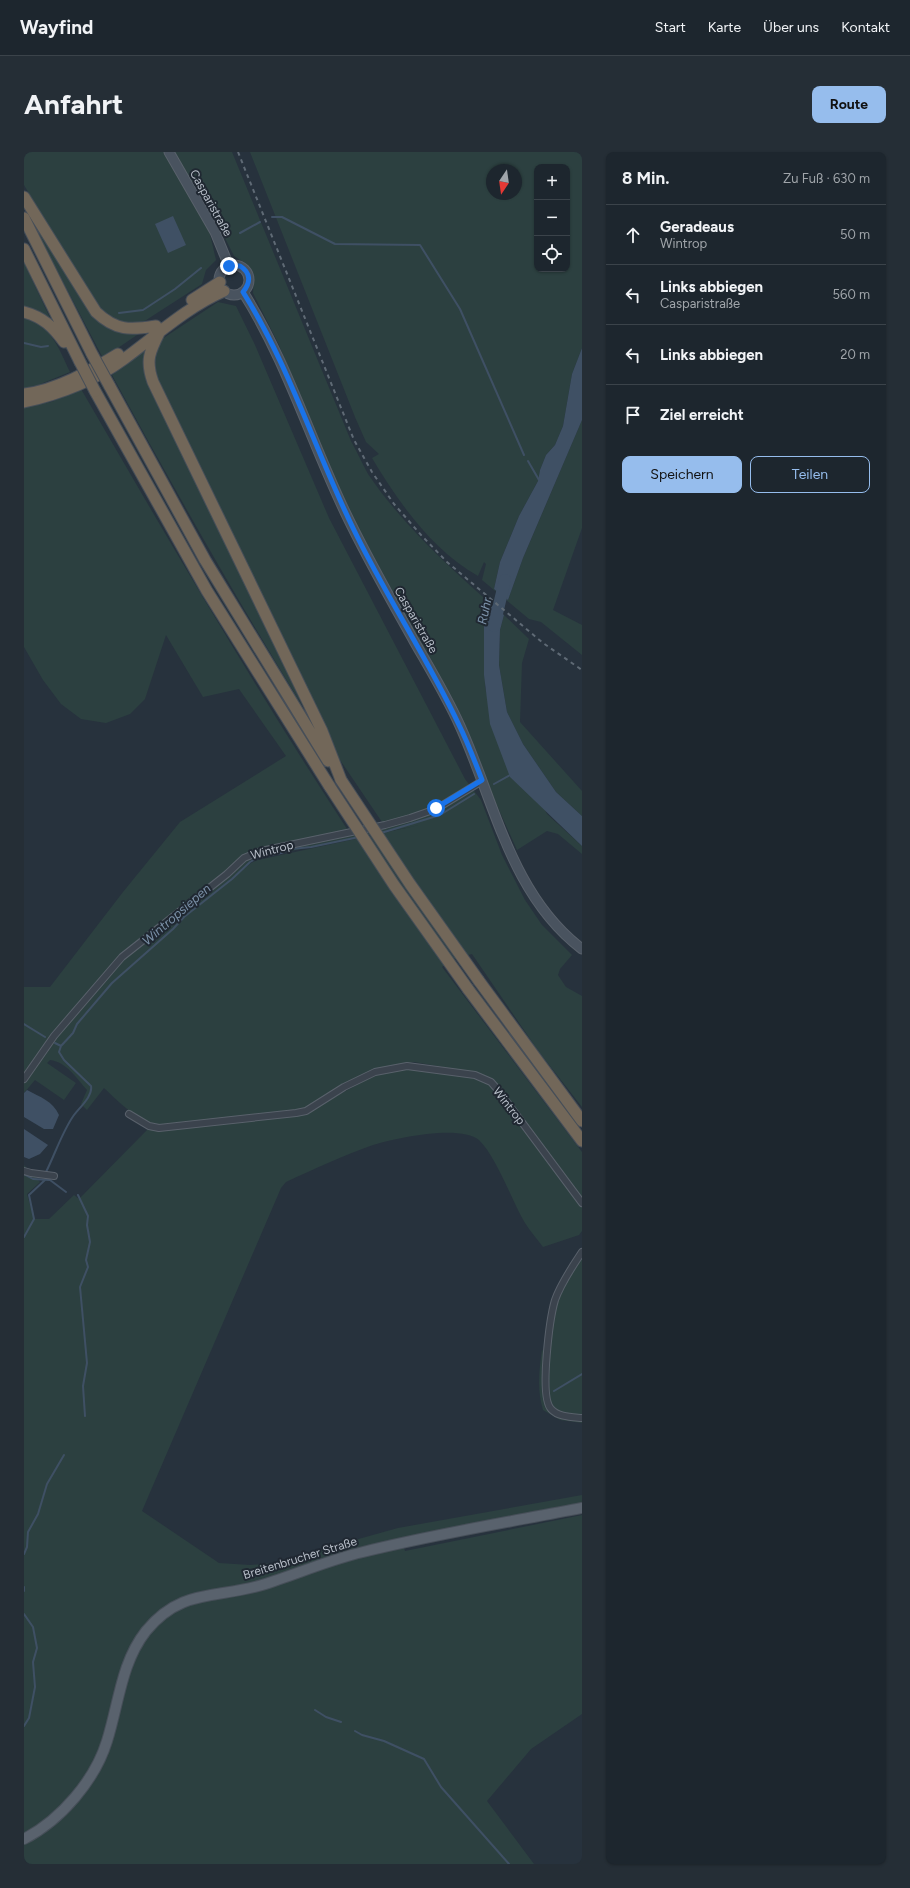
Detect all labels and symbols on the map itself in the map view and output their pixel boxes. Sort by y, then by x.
north arrow [486,164,522,200]
street label: Casparistraße [187,167,235,239]
route end [220,257,238,275]
street label: Casparistraße [391,584,441,656]
water label: Ruhr [474,596,495,626]
route start [427,799,445,817]
street label: Wintrop [249,838,295,862]
water label: Wintropsiepen [139,881,214,948]
street label: Wintrop [490,1084,528,1128]
street label: Breitenbrucher Straße [241,1534,359,1582]

